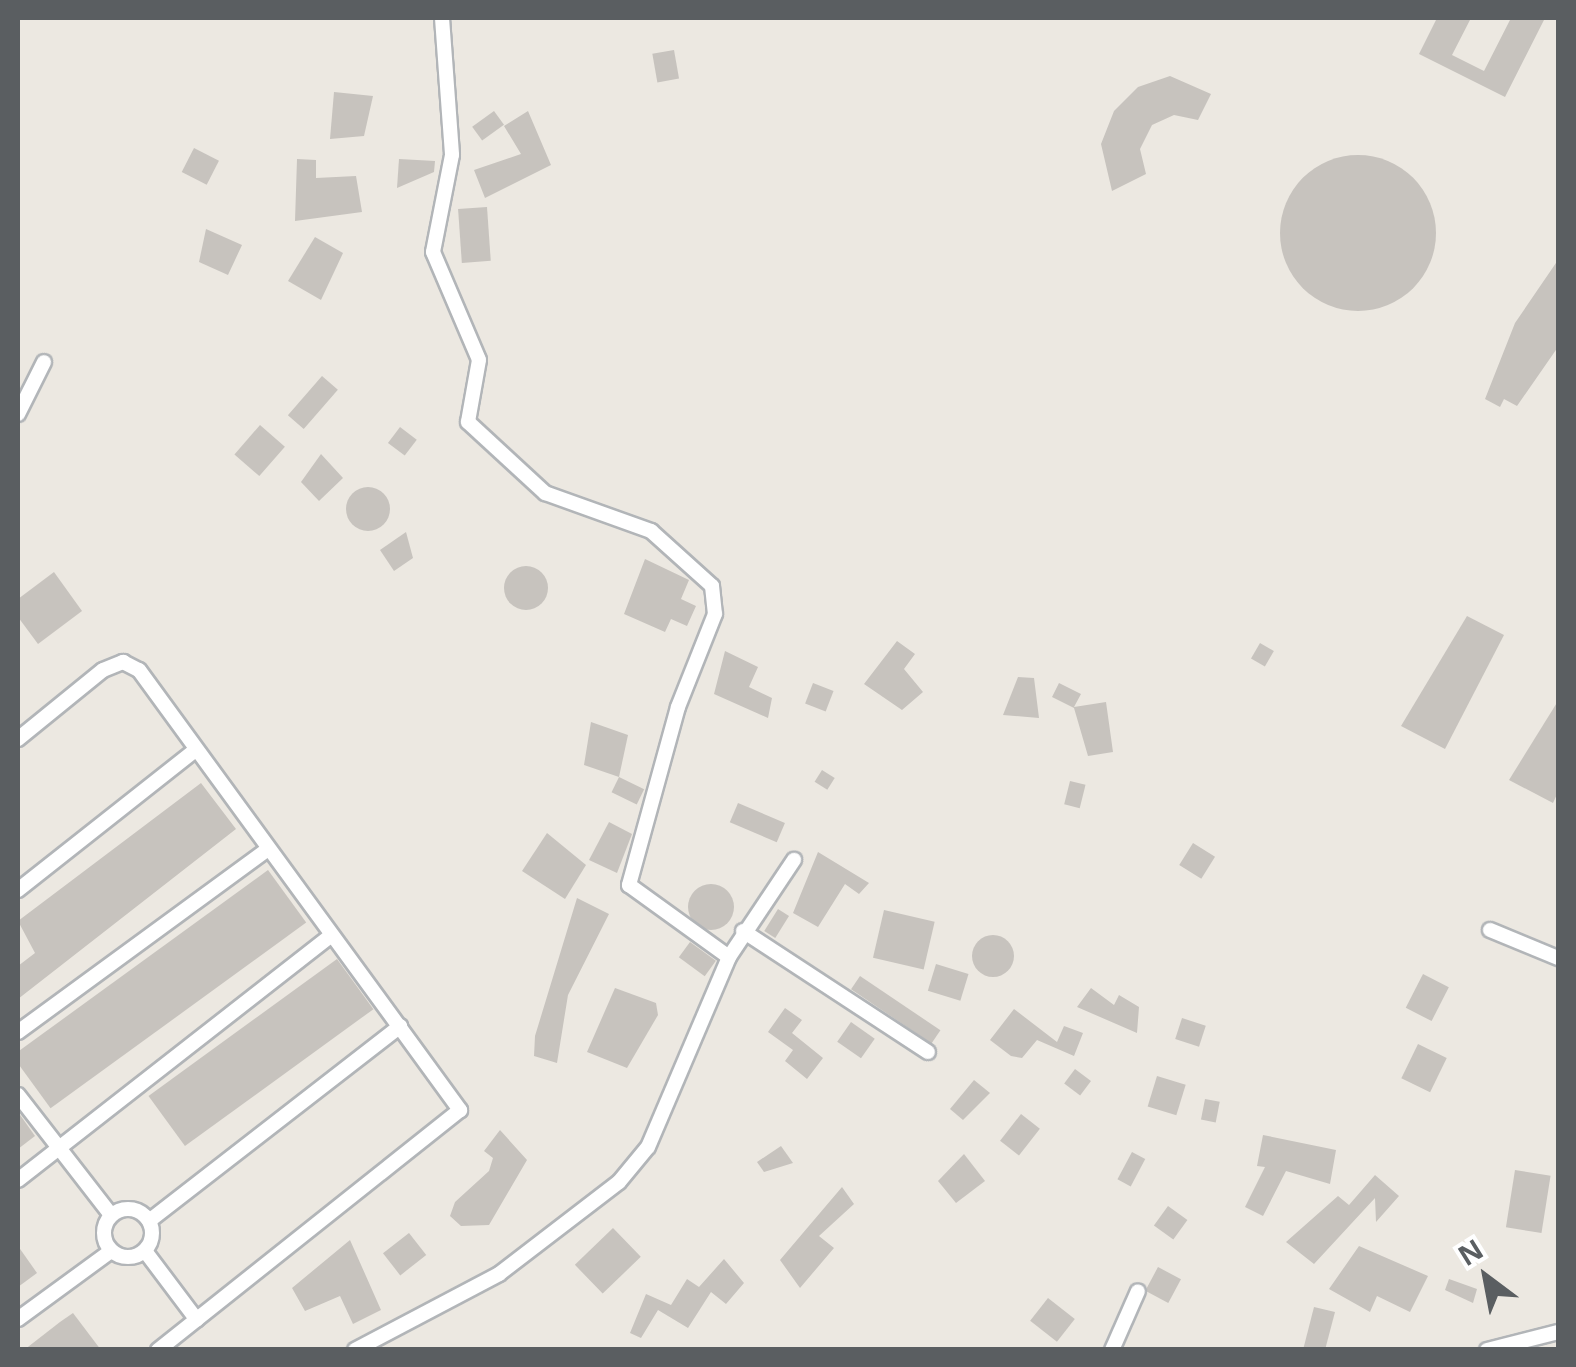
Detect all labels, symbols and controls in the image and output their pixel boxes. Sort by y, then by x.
north arrow [1436,1227,1536,1327]
text: N [1450,1229,1490,1274]

